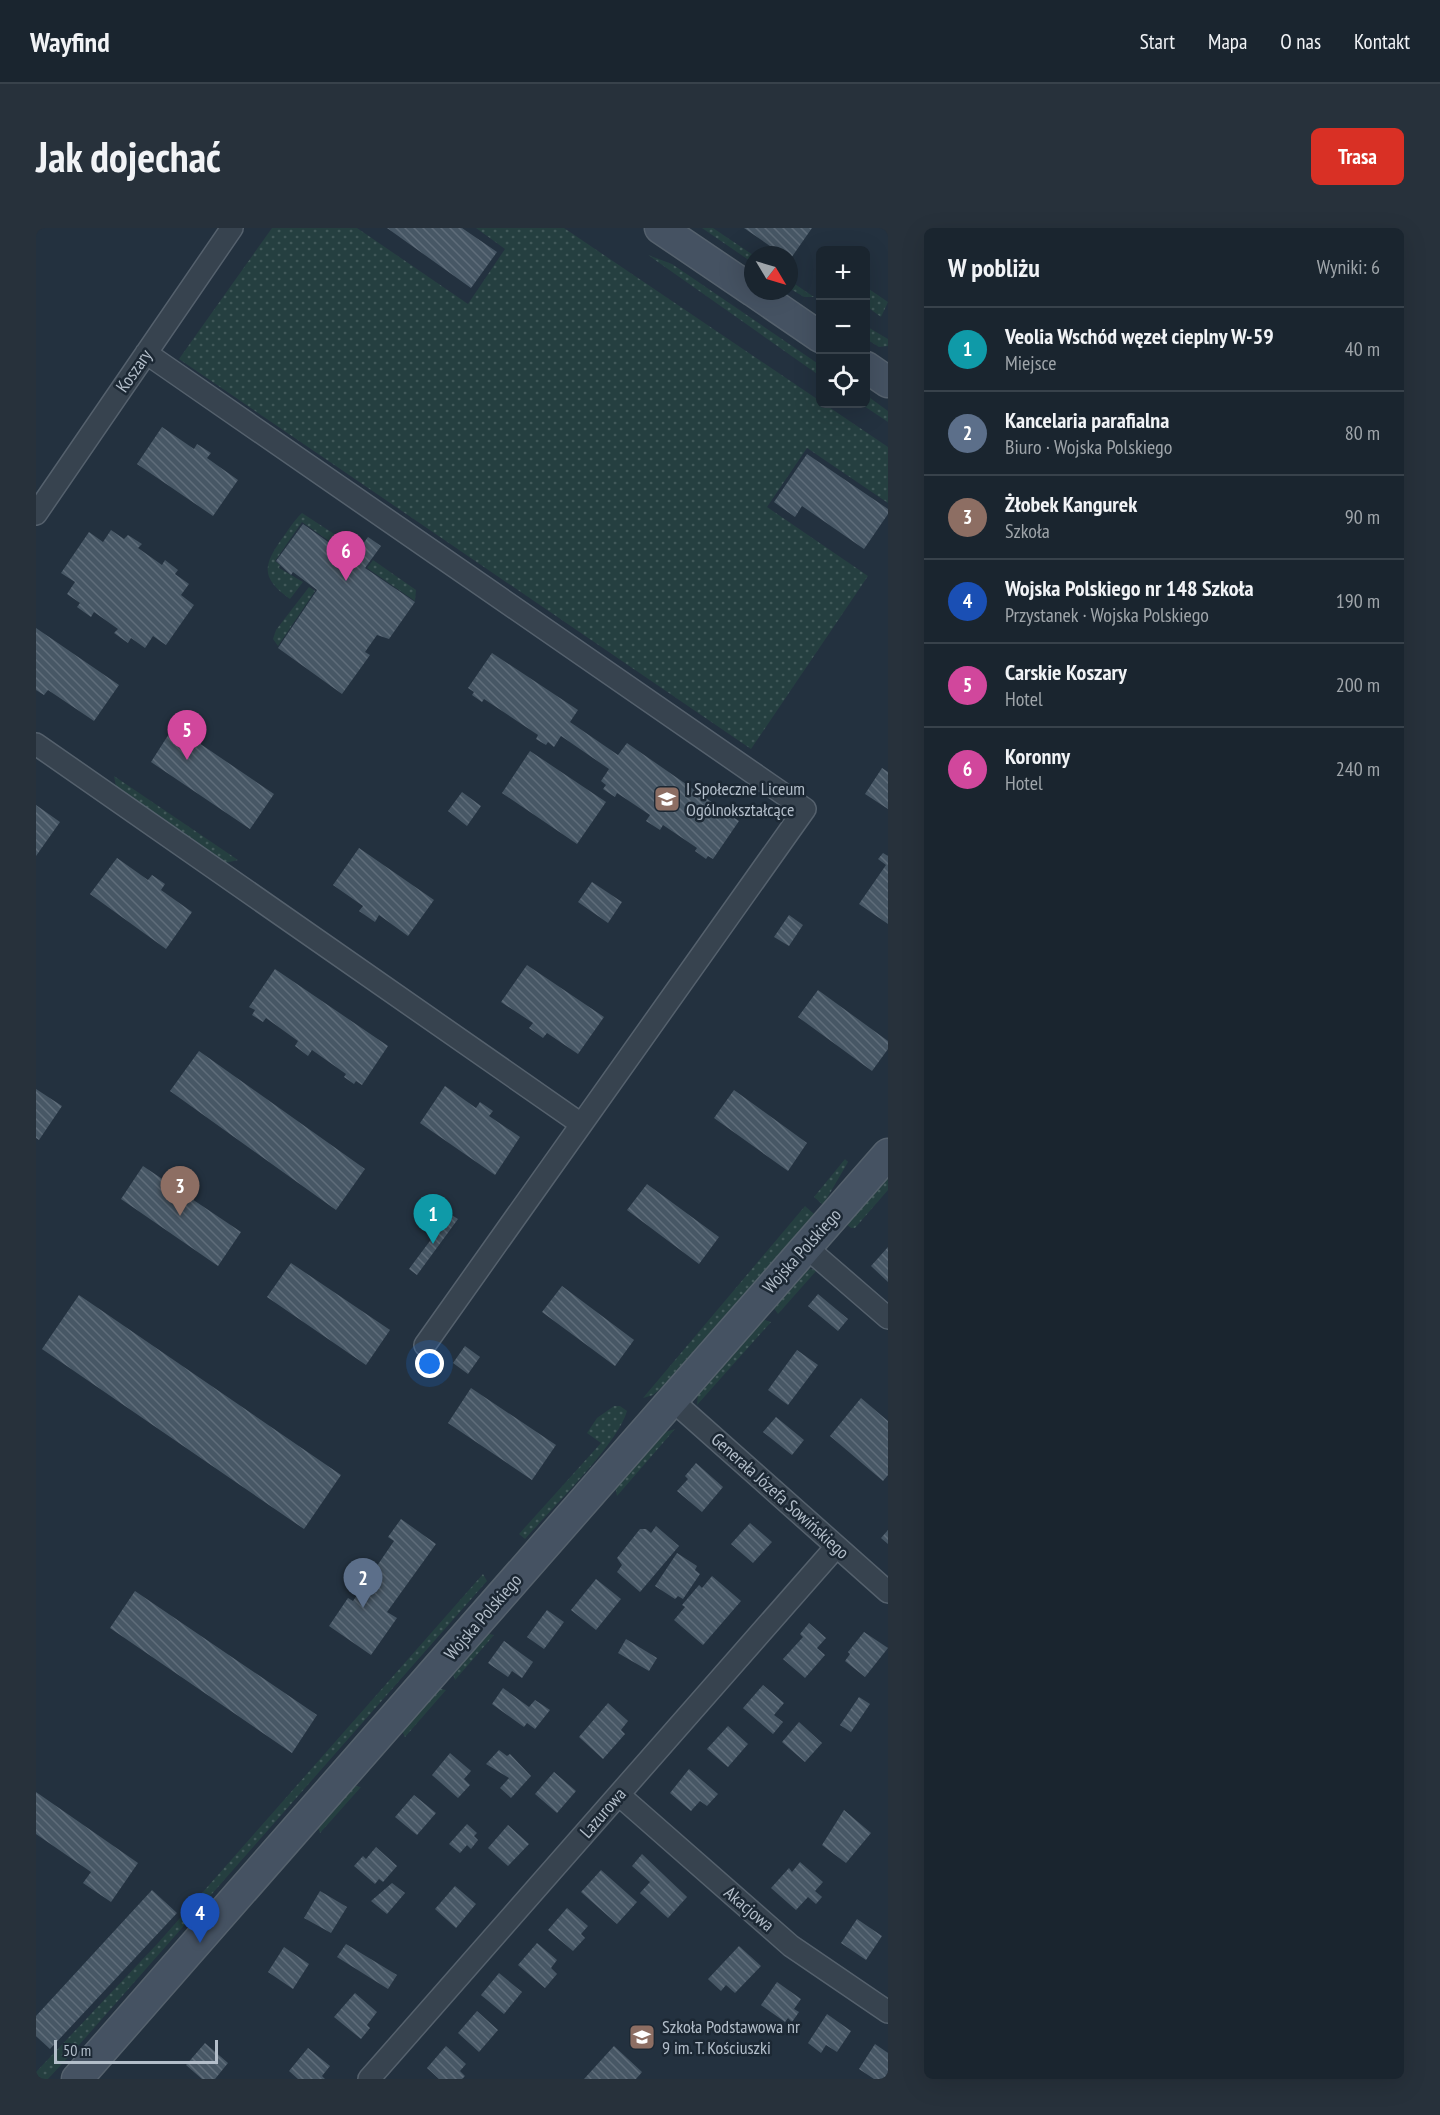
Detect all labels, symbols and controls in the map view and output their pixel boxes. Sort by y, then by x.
text: Wayfind [30,23,110,60]
text: Start [1140,28,1175,55]
text: Mapa [1208,28,1247,55]
text: O nas [1280,28,1321,55]
text: Kontakt [1354,28,1410,55]
button: Trasa [1311,128,1404,185]
text: Jak dojechać [36,129,221,184]
north arrow [744,246,798,300]
map controls [816,246,870,408]
button: + [816,246,870,300]
text: W pobliżu [948,251,1040,284]
text: Wyniki: 6 [1317,254,1380,280]
button: − [816,300,870,354]
text: Veolia Wschód węzeł cieplny W-59 [1005,322,1274,350]
text: 1 [963,336,972,362]
text: 40 m [1345,336,1380,362]
street label: Koszary [111,345,157,397]
text: Miejsce [1005,350,1056,376]
button: locate [816,354,870,408]
text: Kancelaria parafialna [1005,406,1169,434]
text: 2 [963,420,972,446]
text: 80 m [1345,420,1380,446]
text: Biuro · Wojska Polskiego [1005,434,1172,460]
text: Żłobek Kangurek [1005,490,1137,518]
text: 3 [963,504,972,530]
text: 90 m [1345,504,1380,530]
text: Szkoła [1005,518,1050,544]
pin: 6 [326,532,366,581]
text: Wojska Polskiego nr 148 Szkoła [1005,574,1254,602]
text: 4 [963,588,972,614]
text: 190 m [1336,588,1380,614]
text: Przystanek · Wojska Polskiego [1005,602,1209,628]
text: Carskie Koszary [1005,658,1127,686]
text: 5 [963,672,972,698]
text: 200 m [1336,672,1380,698]
text: Hotel [1005,686,1043,712]
pin: 5 [168,710,206,760]
text: Koronny [1005,742,1070,770]
text: 6 [963,756,972,782]
text: 240 m [1336,756,1380,782]
text: Hotel [1005,770,1043,796]
place label: I Społeczne Liceum Ogólnokształcące [686,777,805,821]
school or university icon: I Społeczne Liceum Ogólnokształcące [652,784,682,814]
pin: 3 [160,1166,200,1216]
pin: 1 [414,1194,452,1244]
street label: Wojska Polskiego [757,1203,846,1298]
your location [415,1349,444,1378]
street label: Generała Józefa Sowińskiego [707,1428,854,1564]
pin: 2 [344,1558,382,1608]
street label: Wojska Polskiego [439,1569,526,1664]
street label: Lazurowa [575,1783,631,1843]
street label: Akacjowa [720,1881,779,1936]
pin: 4 [180,1894,220,1943]
place label: Szkoła Podstawowa nr 9 im. T. Kościuszki [662,2015,800,2059]
school or university icon: Szkoła Podstawowa nr 9 im. T. Kościuszki [627,2022,657,2052]
scale bar [54,2037,218,2064]
text: 50 m [63,2040,91,2060]

